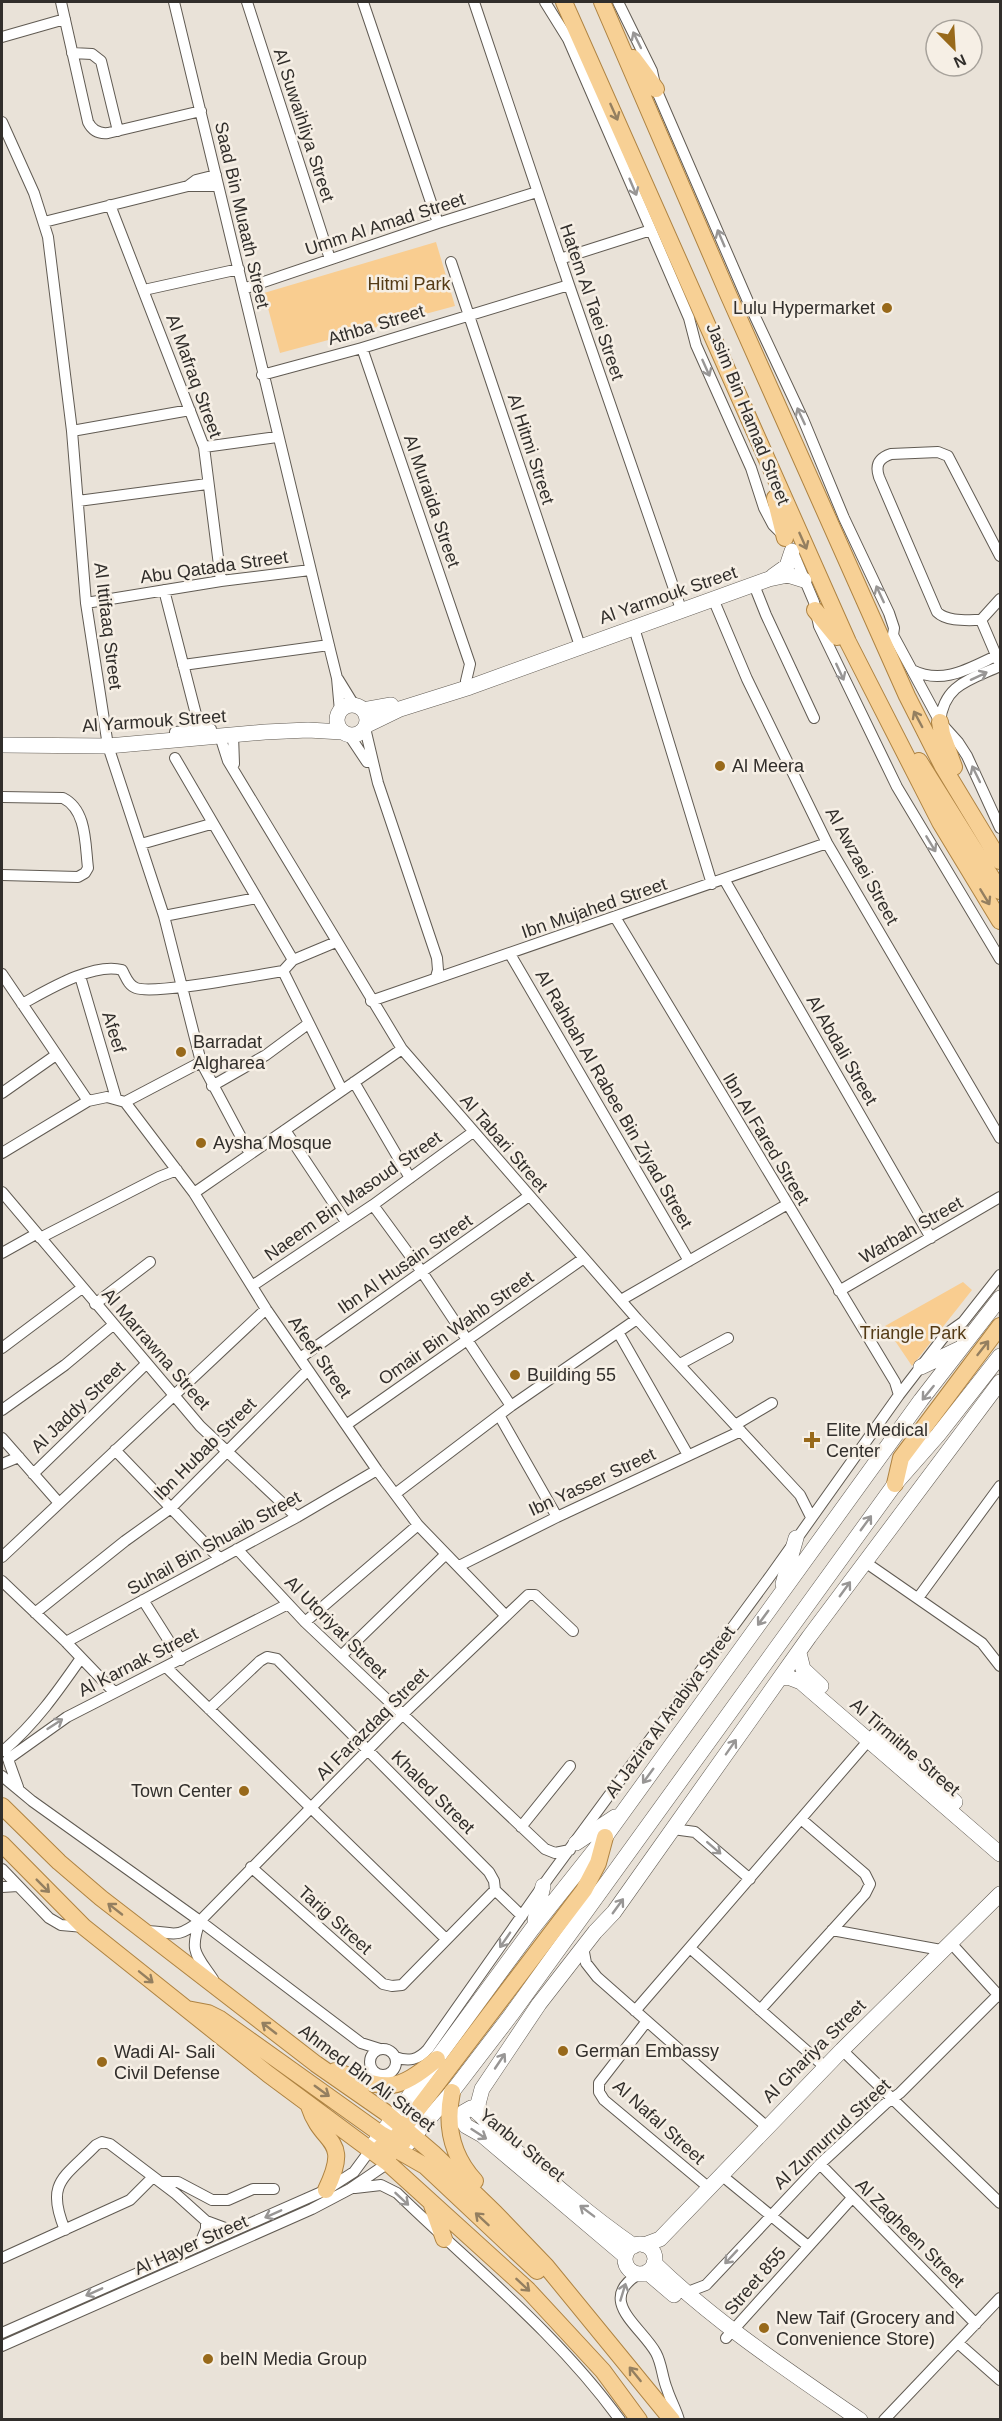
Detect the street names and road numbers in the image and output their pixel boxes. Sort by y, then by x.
street label: Al Suwaihliya Street [270,46,338,204]
street label: Saad Bin Muaath Street [211,120,273,310]
street label: Umm Al Amad Street [302,189,468,259]
street label: Hatem Al Taei Street [556,221,628,383]
street label: Athba Street [325,301,427,349]
street label: Al Mafraq Street [162,311,226,441]
street label: Jasim Bin Hamad Street [702,320,794,508]
street label: Al Hitmi Street [504,391,558,507]
street label: Al Muraida Street [400,432,464,570]
street label: Abu Qatada Street [139,547,289,587]
street label: Al Ittifaaq Street [90,561,126,691]
street label: Al Yarmouk Street [596,562,740,628]
street label: Al Yarmouk Street [81,706,227,736]
street label: Al Awzaei Street [822,804,902,928]
street label: Ibn Mujahed Street [519,874,669,942]
street label: Al Rahbah Al Rabee Bin Ziyad Street [532,966,696,1232]
street label: Al Abdali Street [803,992,881,1108]
street label: Afeef [98,1009,130,1056]
street label: Ibn Al Fared Street [719,1070,813,1208]
street label: Al Tabari Street [456,1090,552,1196]
street label: Naeem Bin Masoud Street [261,1127,445,1265]
street label: Warbah Street [856,1192,966,1268]
street label: Ibn Al Husain Street [334,1210,476,1318]
street label: Omair Bin Wahb Street [375,1267,537,1389]
street label: Al Marrawna Street [98,1284,214,1414]
street label: Afeef Street [285,1312,355,1402]
street label: Al Jaddy Street [27,1357,129,1457]
street label: Ibn Hubab Street [150,1394,260,1504]
street label: Ibn Yasser Street [526,1444,658,1520]
street label: Suhail Bin Shuaib Street [124,1487,304,1599]
street label: Al Utoriyat Street [281,1572,391,1682]
street label: Al Jazira Al Arabiya Street [601,1622,739,1802]
street label: Al Karnak Street [75,1623,201,1701]
street label: Al Farazdaq Street [312,1664,432,1784]
street label: Al Tirmithe Street [846,1694,964,1800]
street label: Khaled Street [387,1746,479,1838]
street label: Tarig Street [294,1882,376,1958]
street label: Al Ghariya Street [758,1995,870,2107]
street label: Ahmed Bin Ali Street [295,2020,439,2136]
street label: Al Zumurrud Street [770,2075,894,2193]
street label: Al Nafal Street [609,2076,709,2168]
street label: Yanbu Street [475,2105,569,2185]
street label: Al Zagheen Street [852,2175,968,2291]
street label: Al Hayer Street [131,2211,251,2279]
street label: Street 855 [720,2243,790,2319]

